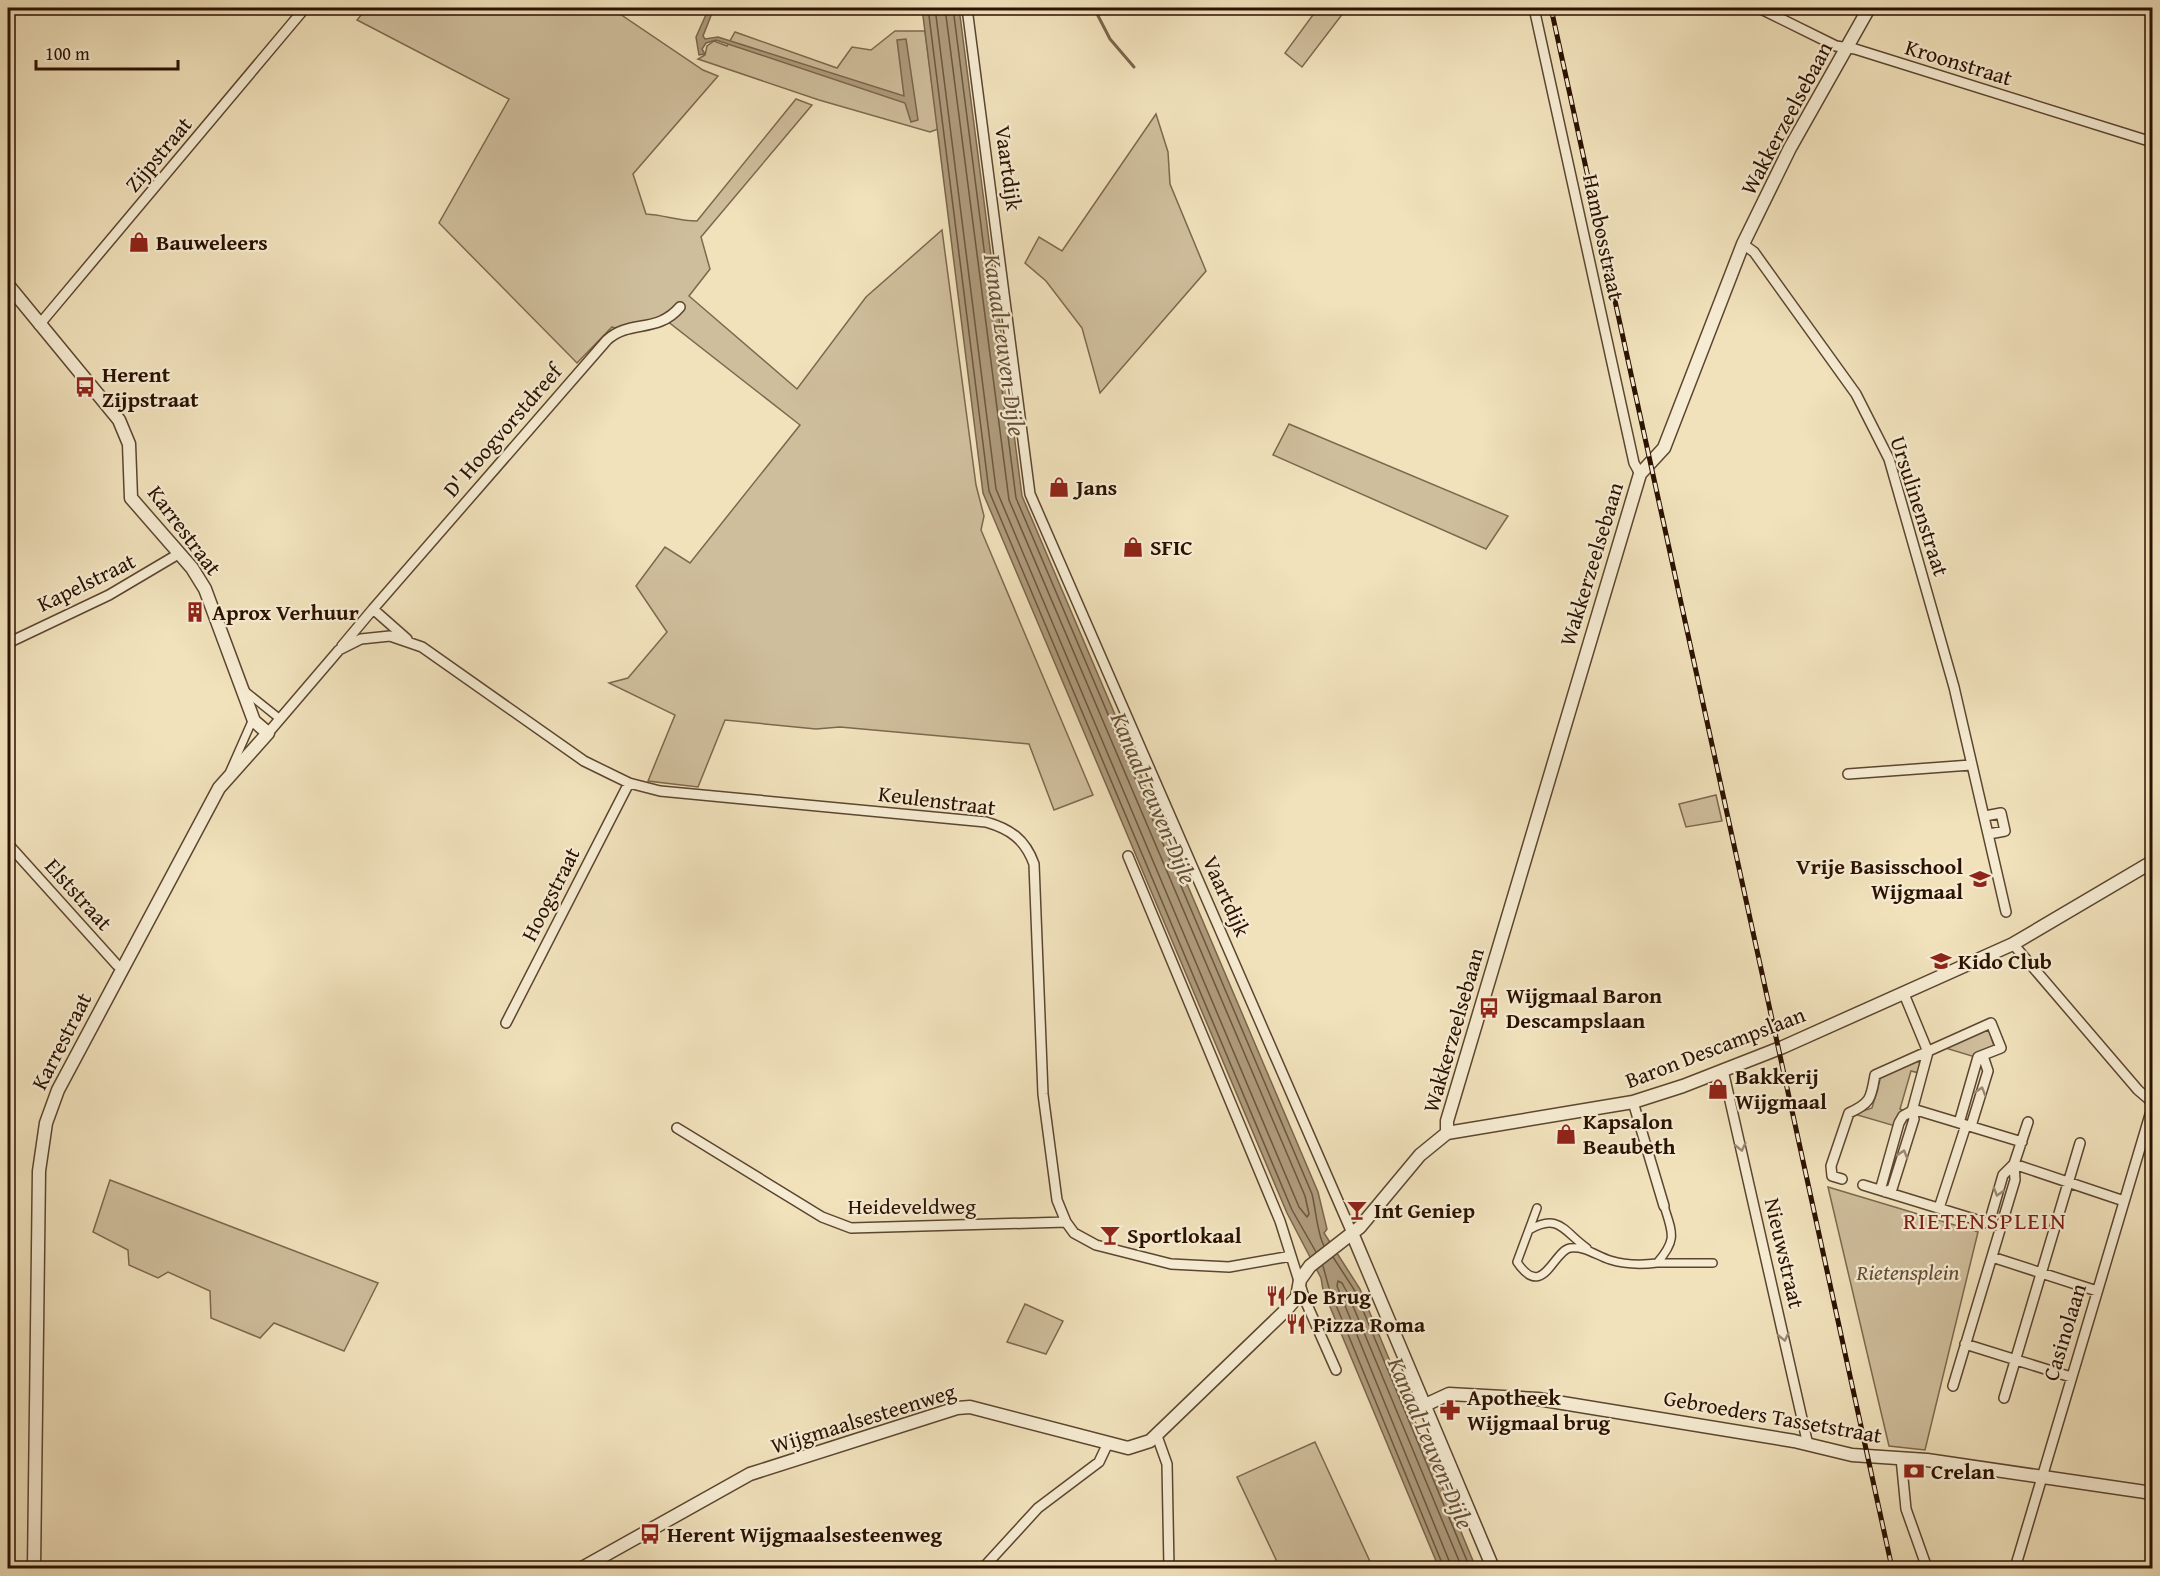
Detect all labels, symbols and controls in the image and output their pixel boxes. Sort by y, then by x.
street label: Kroonstraat [1901,31,2017,94]
scale bar [36,33,178,71]
street label: Wakkerzeelsebaan [1732,35,1840,200]
text: 100 m [45,40,90,67]
street label: Zijpstraat [117,109,199,199]
street label: Vaartdijk [987,123,1031,213]
street label: Hambosstraat [1575,171,1633,303]
place label: Bauweleers [156,226,268,258]
shop icon: Bauweleers [127,230,151,254]
water label: Kanaal Leuven-Dijle [975,251,1035,439]
street label: D' Hoogvorstdreef [435,354,571,504]
place label: Herent Zijpstraat [102,358,199,415]
bus stop icon: Herent Zijpstraat [73,375,97,399]
street label: Ursulinenstraat [1882,432,1958,580]
place label: Jans [1072,471,1117,503]
shop icon: Jans [1047,475,1071,499]
street label: Karrestraat [140,478,230,582]
street label: Wakkerzeelsebaan [1551,478,1631,650]
place label: SFIC [1150,531,1193,563]
shop icon: SFIC [1121,535,1145,559]
street label: Kapelstraat [31,544,141,620]
place label: Aprox Verhuur [212,596,359,628]
building icon: Aprox Verhuur [183,600,207,624]
water label: Kanaal Leuven-Dijle [1102,706,1206,890]
street label: Keulenstraat [876,777,998,823]
street label: Hoogstraat [513,841,587,947]
street label: Vaartdijk [1195,850,1259,942]
place label: Vrije Basisschool Wijgmaal [1796,850,1963,907]
street label: Elststraat [38,851,120,937]
school or university icon: Vrije Basisschool Wijgmaal [1968,867,1992,891]
street label: Wakkerzeelsebaan [1414,943,1492,1116]
place label: Kido Club [1958,945,2052,977]
school or university icon: Kido Club [1929,949,1953,973]
place label: Wijgmaal Baron Descampslaan [1506,979,1662,1036]
street label: Karrestraat [23,987,99,1095]
bus stop icon: Wijgmaal Baron Descampslaan [1477,996,1501,1020]
street label: Baron Descampslaan [1620,998,1810,1096]
place label: Bakkerij Wijgmaal [1735,1060,1827,1117]
shop icon: Bakkerij Wijgmaal [1706,1077,1730,1101]
one-way arrow [1974,1086,1987,1097]
place label: Kapsalon Beaubeth [1583,1105,1675,1162]
shop icon: Kapsalon Beaubeth [1554,1122,1578,1146]
one-way arrow [1734,1142,1747,1152]
one-way arrow [1896,1149,1908,1160]
one-way arrow [1993,1186,2005,1196]
street label: Heideveldweg [848,1190,976,1222]
place label: Int Geniep [1374,1194,1475,1226]
street label: Nieuwstraat [1757,1195,1813,1312]
bar icon: Int Geniep [1345,1198,1369,1222]
district label: RIETENSPLEIN [1903,1203,2067,1238]
place label: Sportlokaal [1127,1219,1242,1251]
bar icon: Sportlokaal [1098,1223,1122,1247]
park label: Rietensplein [1856,1256,1959,1288]
street label: Casinolaan [2034,1279,2094,1385]
place label: De Brug [1293,1280,1371,1312]
restaurant icon: De Brug [1264,1284,1288,1308]
place label: Pizza Roma [1313,1308,1426,1340]
restaurant icon: Pizza Roma [1284,1312,1308,1336]
one-way arrow [1777,1332,1790,1342]
water label: Kanaal Leuven-Dijle [1379,1351,1483,1535]
street label: Wijgmaalsesteenweg [767,1375,959,1461]
place label: Apotheek Wijgmaal brug [1467,1381,1611,1438]
street label: Gebroeders Tassetstraat [1661,1381,1885,1451]
pharmacy icon: Apotheek Wijgmaal brug [1438,1398,1462,1422]
place label: Crelan [1931,1455,1995,1487]
bank icon: Crelan [1902,1459,1926,1483]
place label: Herent Wijgmaalsesteenweg [667,1518,943,1550]
bus stop icon: Herent Wijgmaalsesteenweg [638,1522,662,1546]

